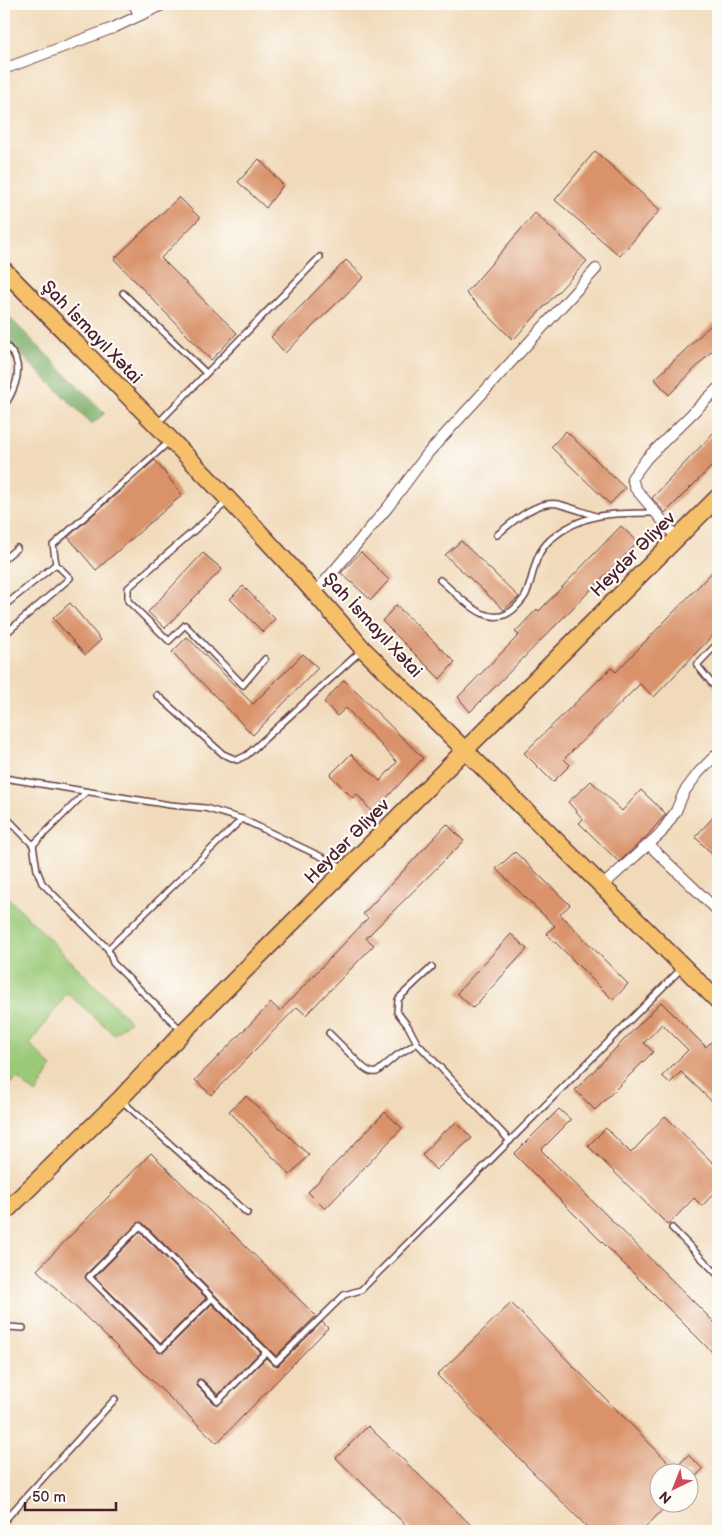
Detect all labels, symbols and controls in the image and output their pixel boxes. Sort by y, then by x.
street label: Şah İsmayıl Xətai [37,276,147,388]
street label: Heydər Əliyev [587,507,680,601]
street label: Şah İsmayıl Xətai [319,568,427,682]
street label: Heydər Əliyev [301,794,394,888]
north arrow [650,1462,700,1512]
scale bar [25,1480,116,1512]
text: N [656,1487,675,1507]
text: 50 m [32,1488,66,1507]

